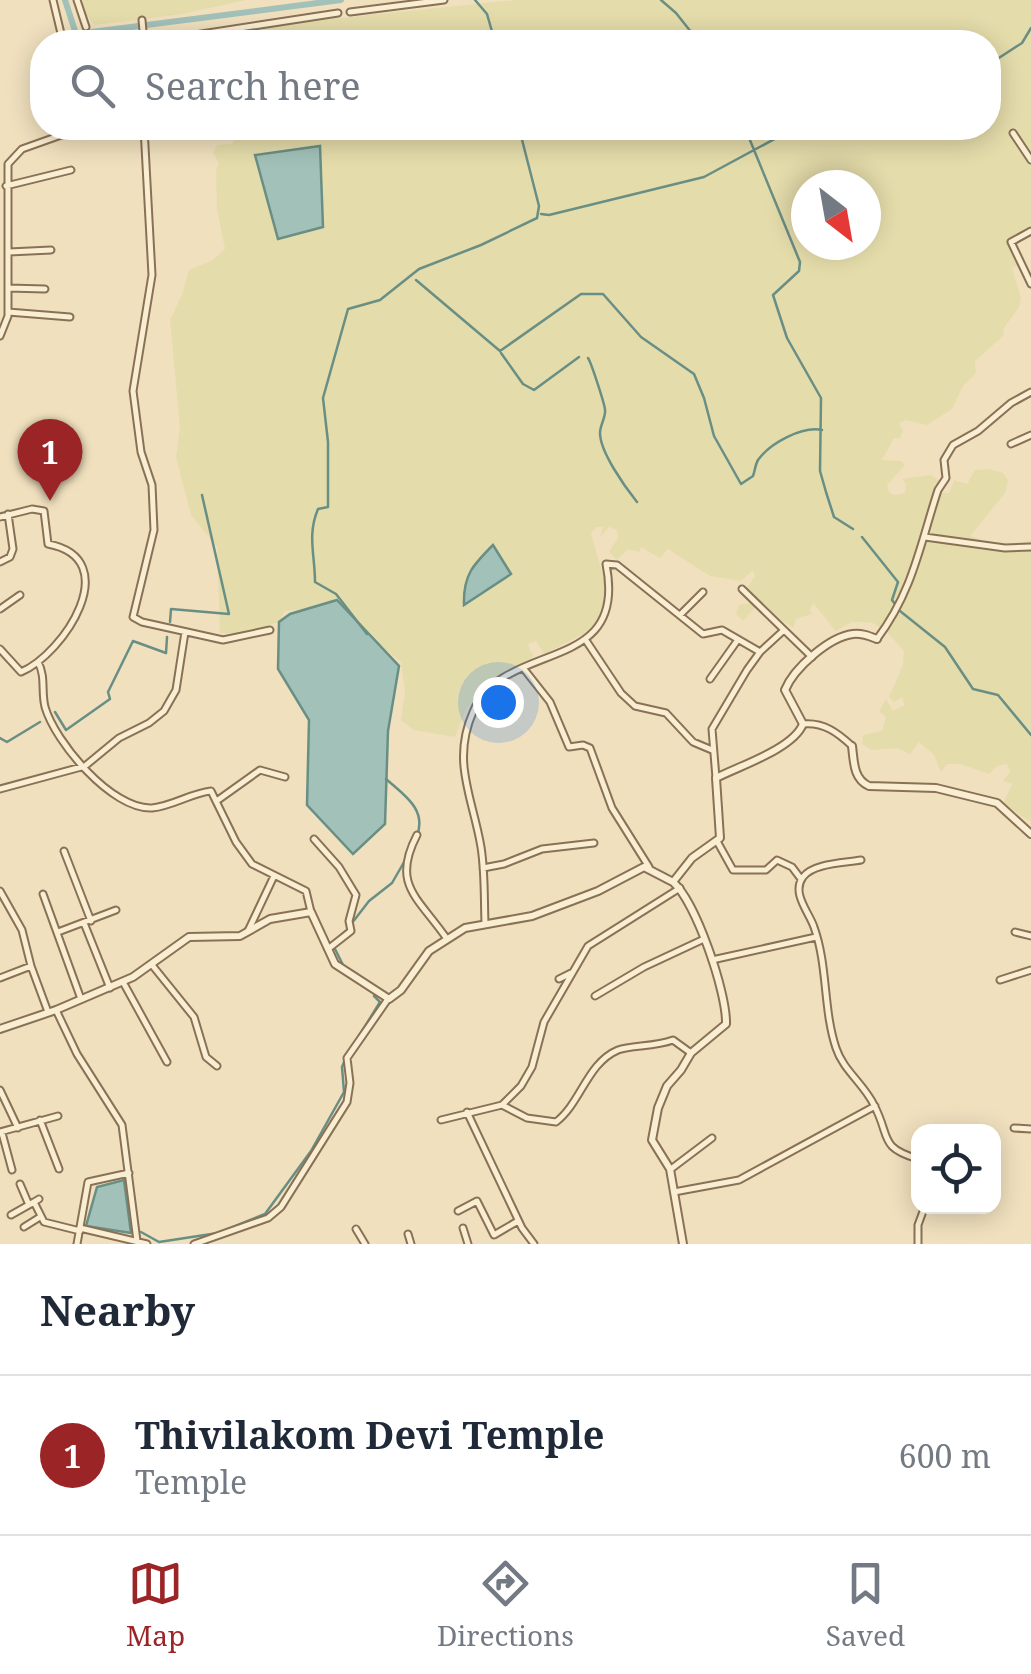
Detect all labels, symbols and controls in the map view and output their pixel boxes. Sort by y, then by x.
search box [30,30,1001,140]
icon: search [65,58,120,113]
text: Search here [145,59,361,111]
north arrow [791,170,881,260]
pin: 1 [18,418,82,501]
your location [473,677,524,728]
map controls [911,1124,1001,1214]
button: locate [911,1124,1001,1214]
text: Nearby [40,1281,195,1338]
text: Thivilakom Devi Temple [135,1408,605,1460]
text: 1 [63,1434,82,1477]
text: 600 m [899,1434,991,1477]
text: Temple [135,1460,247,1503]
tab: Map [126,1556,185,1654]
tab: Directions [437,1556,574,1654]
tab: Saved [826,1556,905,1654]

